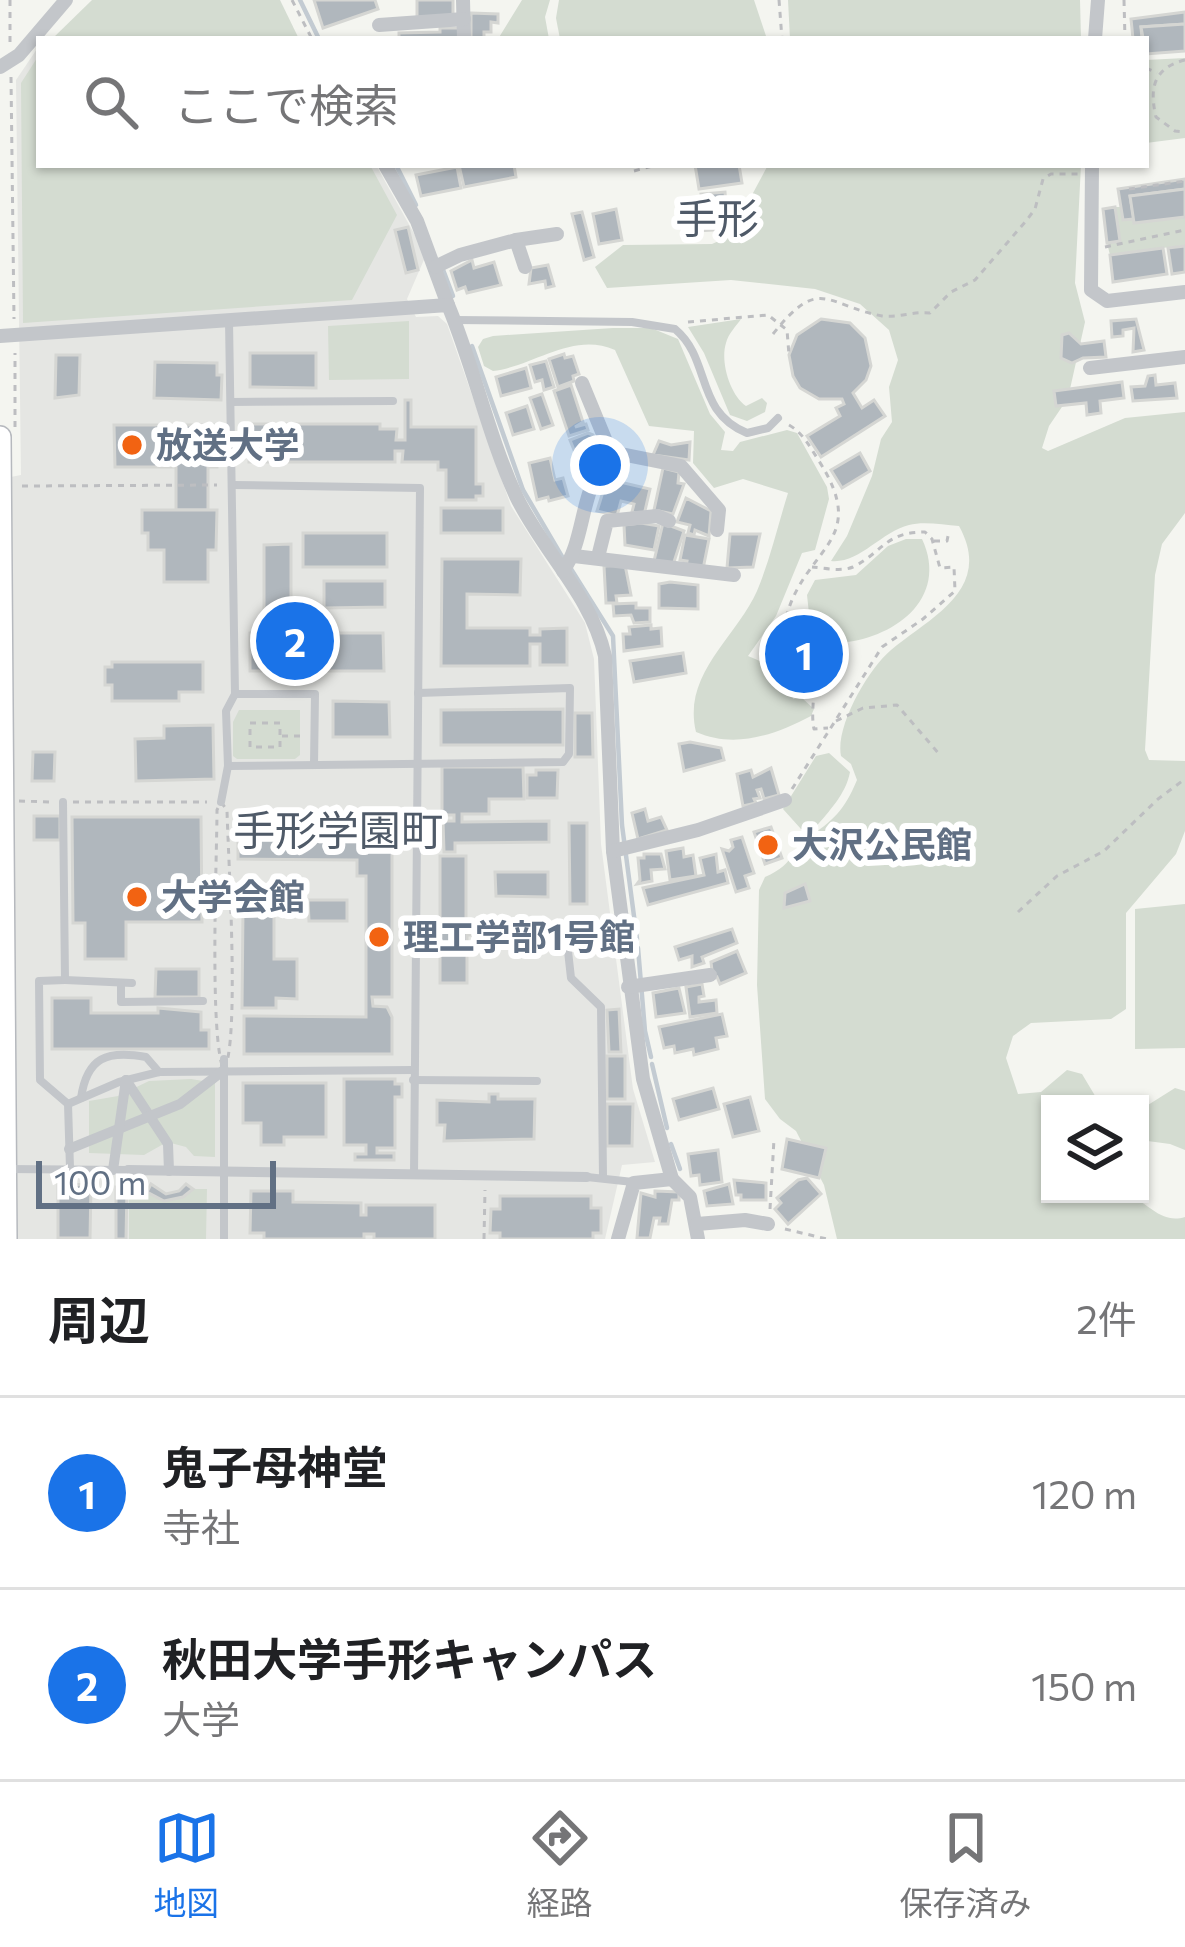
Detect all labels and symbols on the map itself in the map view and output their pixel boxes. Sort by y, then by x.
district label: 手形 [675,191,759,243]
place label: 放送大学 [156,421,300,465]
marker: 放送大学 [119,432,145,458]
your location [570,435,630,495]
pin: 2 [256,596,334,686]
pin: 1 [765,609,843,699]
district label: 手形学園町 [233,803,443,855]
place label: 大沢公民館 [792,821,972,865]
marker: 大沢公民館 [755,832,781,858]
place label: 大学会館 [161,873,305,917]
marker: 大学会館 [124,884,150,910]
place label: 理工学部1号館 [403,913,635,957]
marker: 理工学部1号館 [366,924,392,950]
scale bar [36,1155,276,1208]

